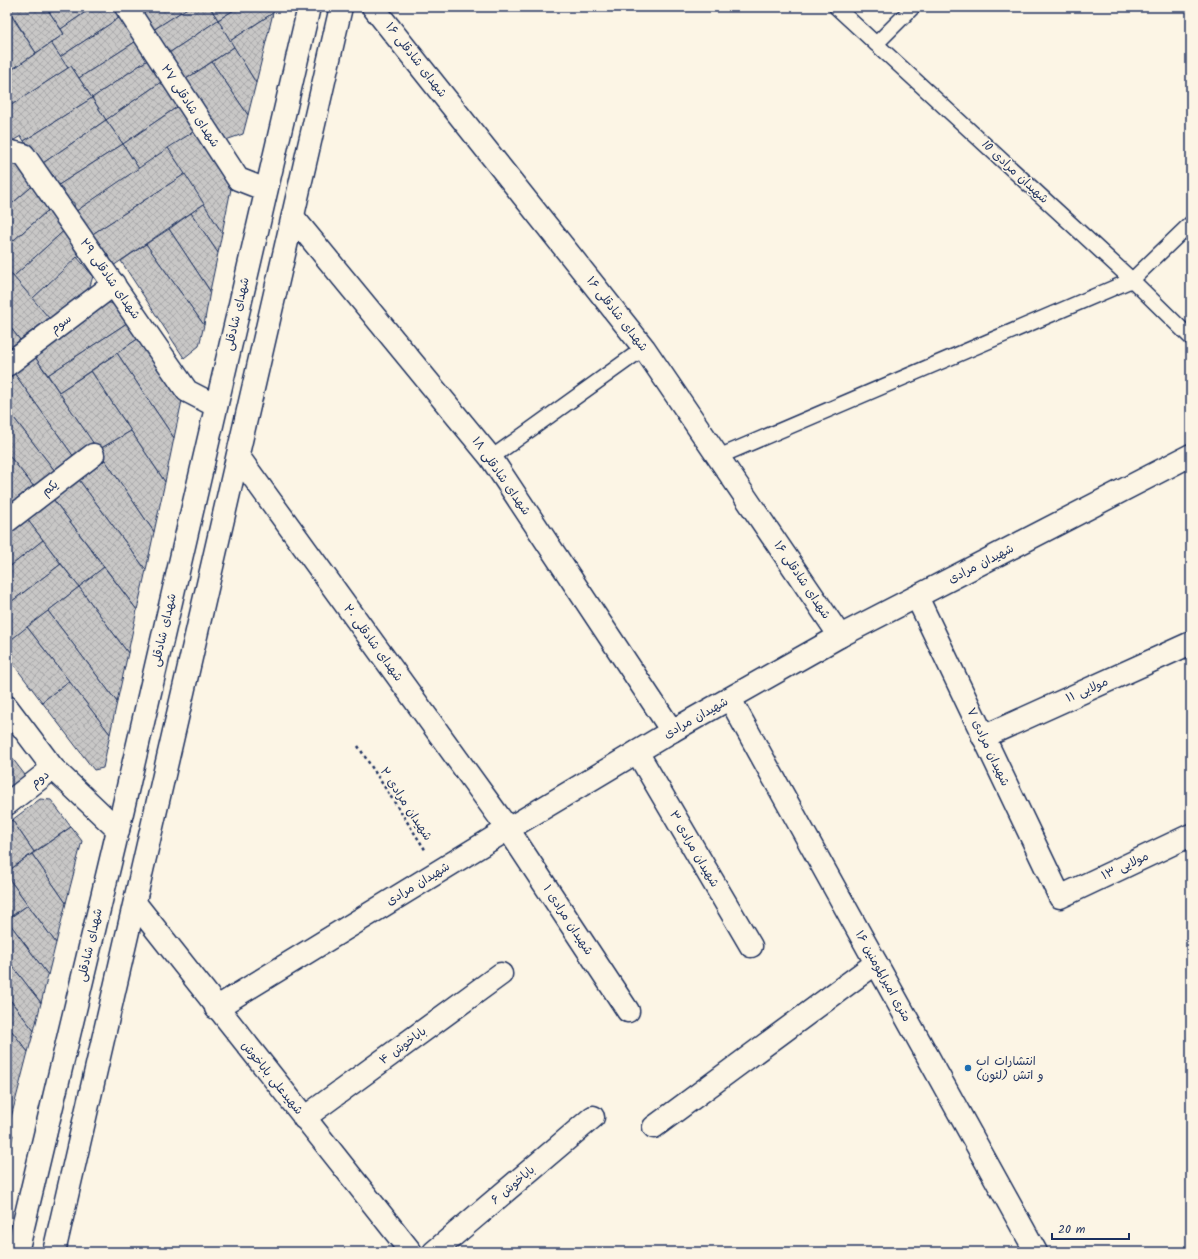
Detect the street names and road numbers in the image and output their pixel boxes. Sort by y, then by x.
street label: شهدای شادقلی ۱۶ [380,18,452,102]
street label: شهدای شادقلی ۲۷ [156,61,224,151]
street label: شهیدان مرادی 10 [977,136,1053,208]
street label: شهدای شادقلی ۲۹ [75,235,145,323]
street label: شهدای شادقلی ۱۶ [581,272,653,356]
street label: شهدای شادقلی [219,276,255,352]
street label: سوم [46,310,76,338]
street label: شهدای شادقلی ۱۸ [467,433,535,519]
street label: یکم [37,475,63,501]
street label: شهدای شادقلی ۱۶ [769,537,835,623]
street label: شهیدان مرادی [945,539,1017,589]
street label: شهدای شادقلی [146,592,182,668]
street label: شهدای شادقلی ۲۰ [338,600,408,686]
street label: مولایی ۱۱ [1063,672,1111,708]
street label: شهیدان مرادی [660,692,732,744]
street label: شهیدان مرادی ۷ [961,705,1015,789]
street label: شهیدان مرادی ۲ [375,763,437,845]
street label: دوم [26,766,54,792]
street label: شهیدان مرادی ۳ [664,807,724,891]
street label: مولایی ۱۳ [1098,847,1152,885]
street label: شهیدان مرادی [382,857,454,911]
street label: شهیدان مرادی ۱ [538,881,598,959]
street label: شهدای شادقلی [72,907,108,983]
street label: ۱۶ متری امیرالمومنین [850,927,916,1025]
street label: باباخوش ۴ [375,1022,431,1070]
street label: شهیدعلی باباخوش [236,1037,308,1119]
street label: باباخوش ۶ [487,1161,539,1209]

